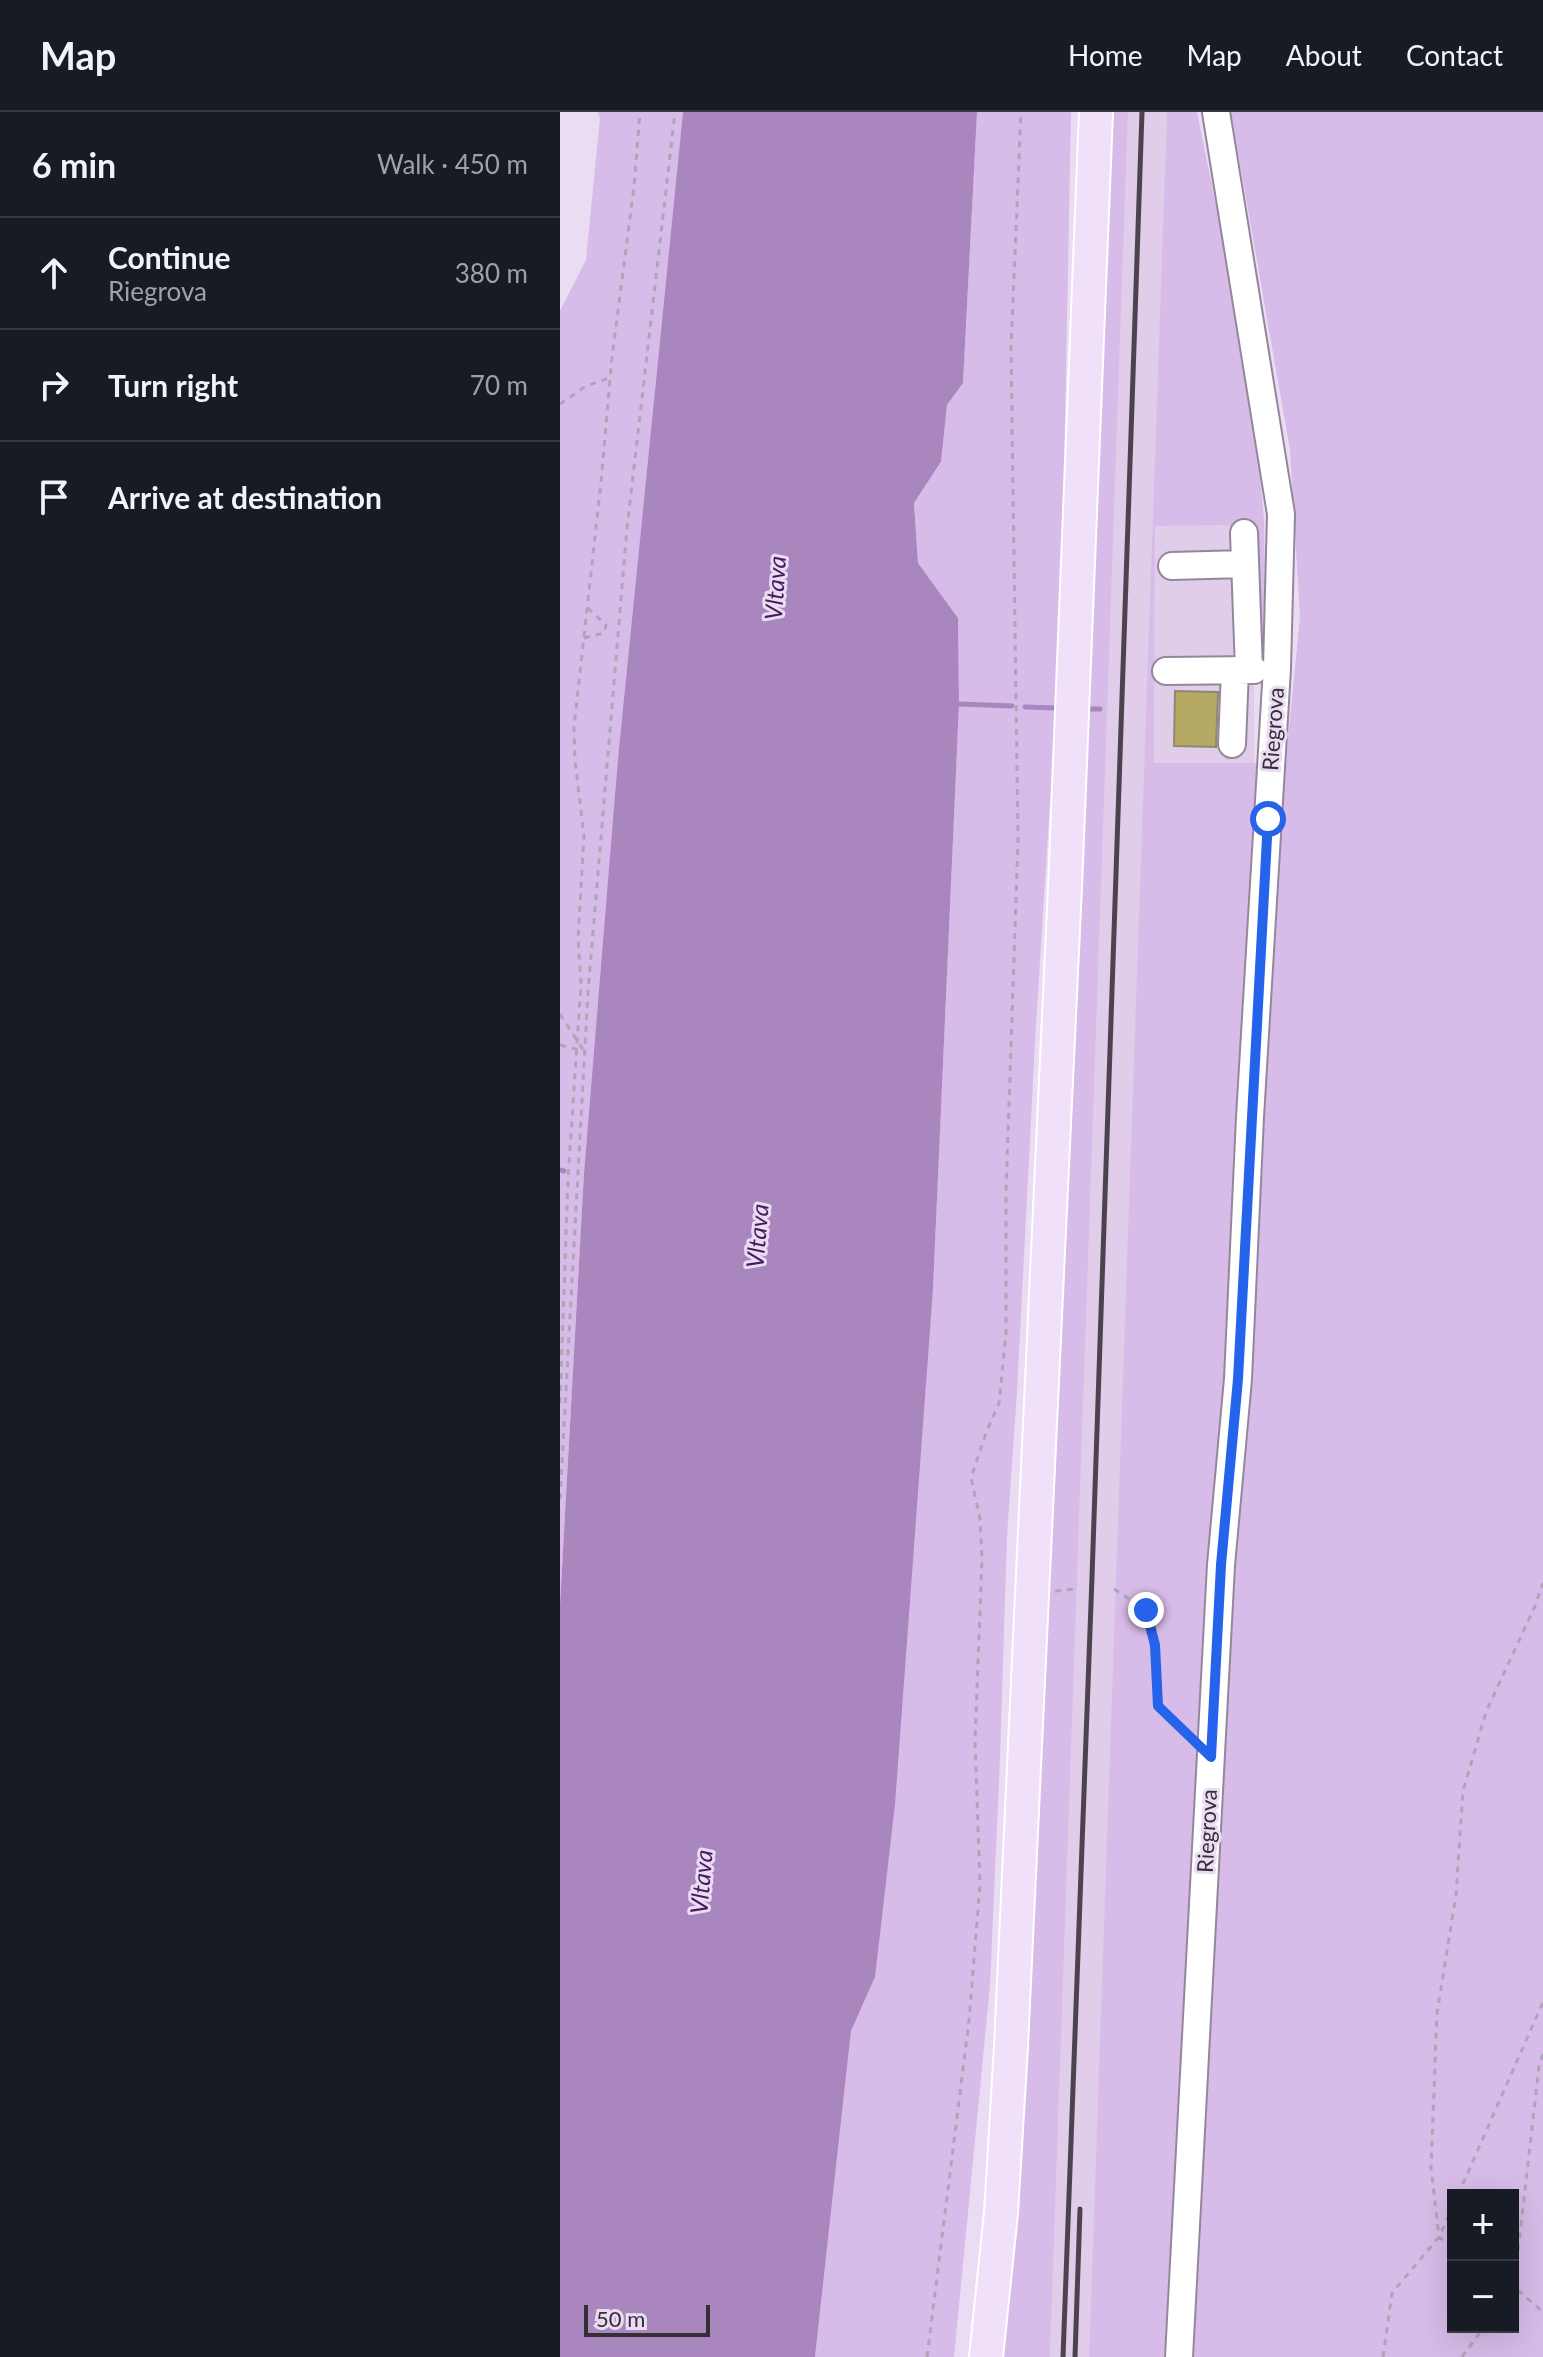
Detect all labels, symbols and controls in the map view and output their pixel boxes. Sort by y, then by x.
text: Map [40,32,116,78]
text: Home [1068,38,1143,72]
text: Map [1187,38,1242,72]
text: About [1286,38,1362,72]
text: Contact [1406,38,1503,72]
text: 6 min [32,144,116,185]
text: Walk · 450 m [377,148,528,180]
text: Continue [108,239,231,275]
icon: ahead [32,251,76,295]
text: 380 m [455,257,528,289]
text: Riegrova [108,275,207,307]
icon: right [32,363,76,407]
text: Turn right [108,367,238,403]
text: 70 m [470,369,528,401]
icon: arrive [32,475,76,519]
text: Arrive at destination [108,479,382,515]
water label: Vltava [758,555,791,621]
street label: Riegrova [1256,686,1289,772]
route start [1250,801,1286,837]
water label: Vltava [739,1203,774,1269]
route end [1128,1592,1164,1628]
street label: Riegrova [1191,1788,1222,1873]
water label: Vltava [683,1849,718,1915]
map controls [1447,2189,1519,2333]
button: + [1447,2189,1519,2261]
button: − [1447,2261,1519,2333]
scale bar [584,2301,710,2337]
text: 50 m [596,2305,645,2332]

